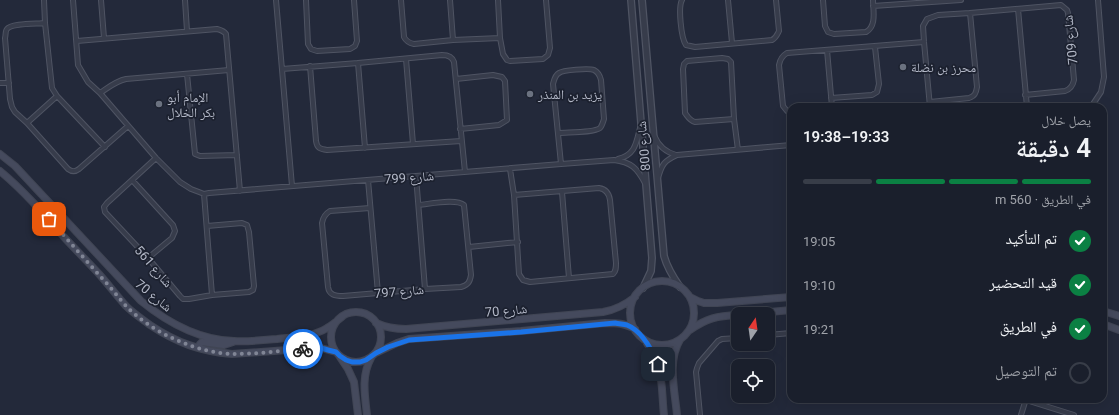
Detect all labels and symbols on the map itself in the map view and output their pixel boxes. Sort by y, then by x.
street label: شارع 709 [1060,14,1083,66]
place label: محرز بن نضلة [911,60,976,76]
marker: محرز بن نضلة [898,62,908,72]
place label: يزيد بن المنذر [537,87,602,103]
marker: يزيد بن المنذر [525,89,535,99]
place label: الإمام أبو بكر الخلال [167,90,215,121]
marker: الإمام أبو بكر الخلال [154,99,164,109]
street label: شارع 800 [634,120,655,171]
street label: شارع 799 [384,168,435,189]
pin [32,202,66,236]
street label: شارع 561 [130,243,176,291]
street label: شارع 70 [131,276,175,316]
street label: شارع 797 [374,282,425,303]
street label: شارع 70 [484,301,528,322]
north arrow [731,307,775,351]
courier [283,329,323,369]
pin [641,347,675,381]

